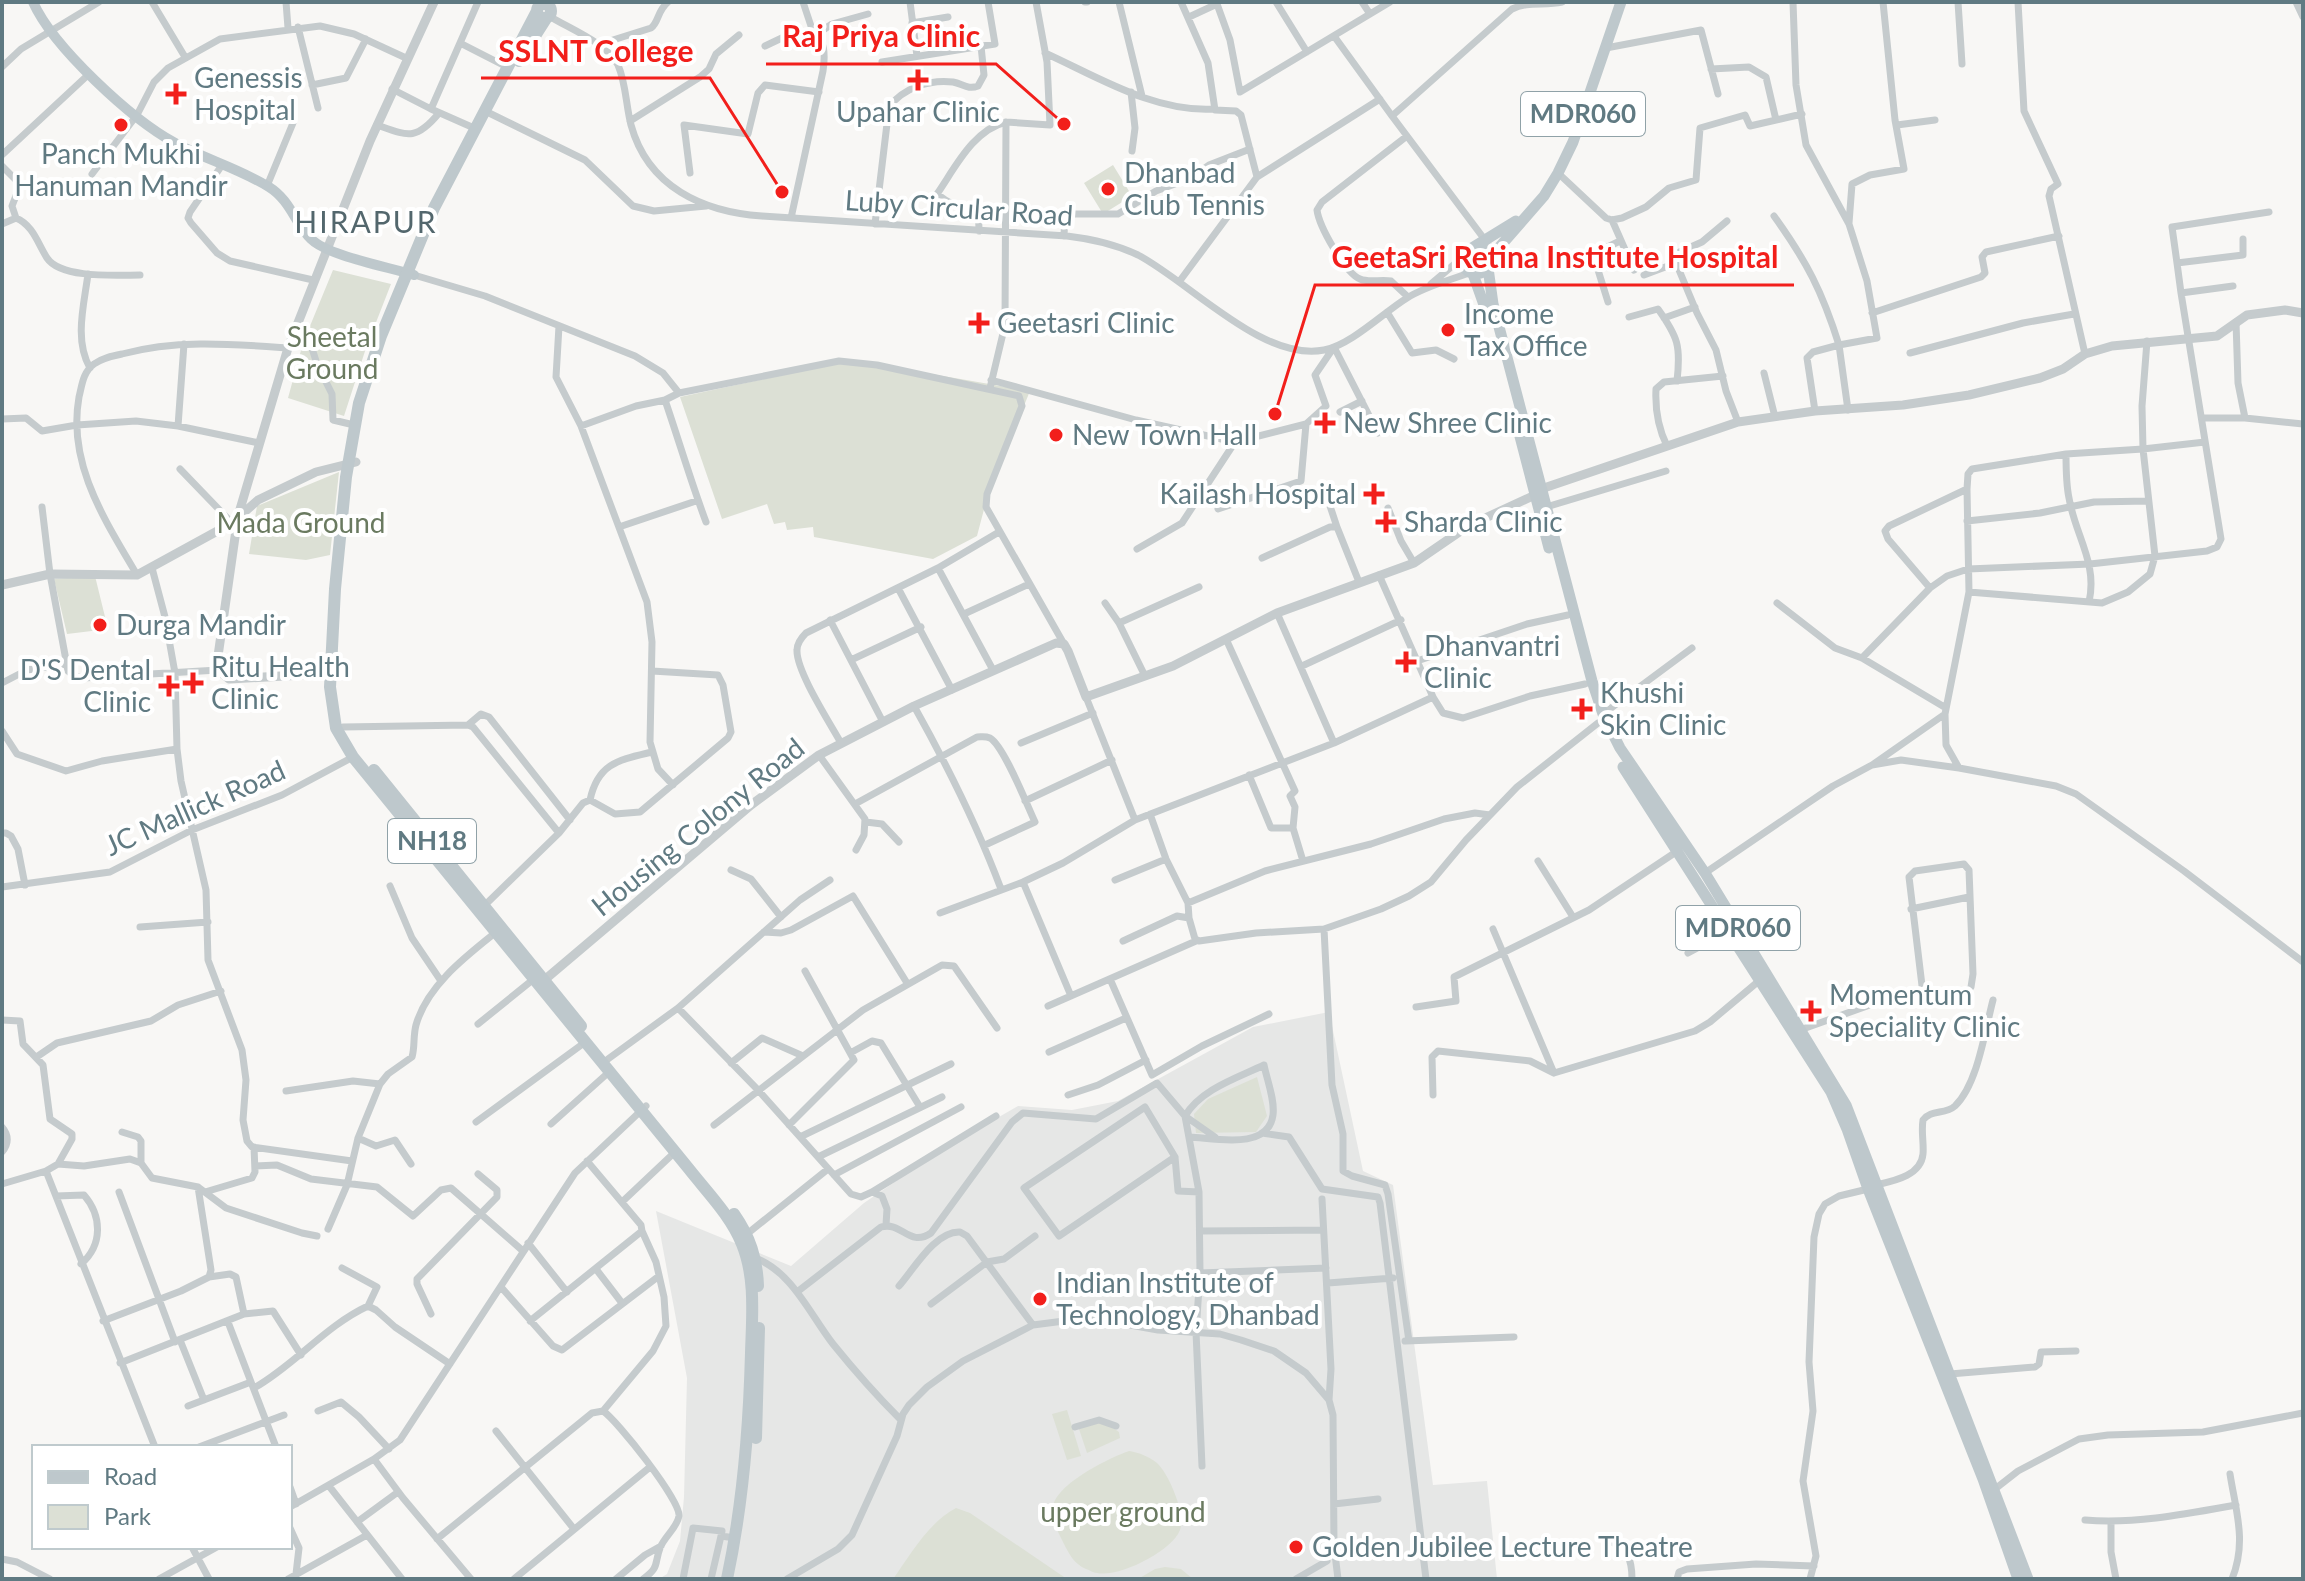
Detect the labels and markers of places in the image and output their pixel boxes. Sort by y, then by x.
callout: Raj Priya Clinic [766,10,996,64]
callout: SSLNT College [481,24,710,78]
place label: Genessis Hospital [194,60,303,126]
marker: Upahar Clinic [907,69,929,91]
marker: Genessis Hospital [165,83,187,105]
place label: Upahar Clinic [836,94,1000,128]
marker: Panch Mukhi Hanuman Mandir [112,116,130,134]
place label: Panch Mukhi Hanuman Mandir [14,136,228,202]
place label: Dhanbad Club Tennis [1124,155,1265,221]
marker: Dhanbad Club Tennis [1099,180,1117,198]
callout: GeetaSri Retina Institute Hospital [1315,231,1794,285]
place label: Income Tax Office [1464,296,1587,362]
place label: Geetasri Clinic [997,305,1175,339]
marker: Geetasri Clinic [968,312,990,334]
marker: Income Tax Office [1439,321,1457,339]
place label: New Shree Clinic [1343,405,1552,439]
marker: New Shree Clinic [1314,412,1336,434]
place label: New Town Hall [1072,417,1257,451]
marker: New Town Hall [1047,426,1065,444]
place label: Kailash Hospital [1160,476,1356,510]
marker: Kailash Hospital [1363,483,1385,505]
place label: Sharda Clinic [1404,504,1563,538]
marker: Sharda Clinic [1375,511,1397,533]
place label: Durga Mandir [116,607,286,641]
marker: Durga Mandir [91,616,109,634]
place label: Dhanvantri Clinic [1424,628,1560,694]
place label: Ritu Health Clinic [211,649,350,715]
marker: Dhanvantri Clinic [1395,651,1417,673]
place label: D'S Dental Clinic [20,652,151,718]
marker: Ritu Health Clinic [182,672,204,694]
marker: D'S Dental Clinic [158,675,180,697]
place label: Khushi Skin Clinic [1600,675,1726,741]
marker: Khushi Skin Clinic [1571,698,1593,720]
place label: Momentum Speciality Clinic [1829,977,2020,1043]
marker: Momentum Speciality Clinic [1800,1000,1822,1022]
place label: Indian Institute of Technology, Dhanbad [1056,1265,1320,1331]
marker: Indian Institute of Technology, Dhanbad [1031,1290,1049,1308]
place label: Golden Jubilee Lecture Theatre [1312,1529,1693,1563]
marker: Golden Jubilee Lecture Theatre [1287,1538,1305,1556]

